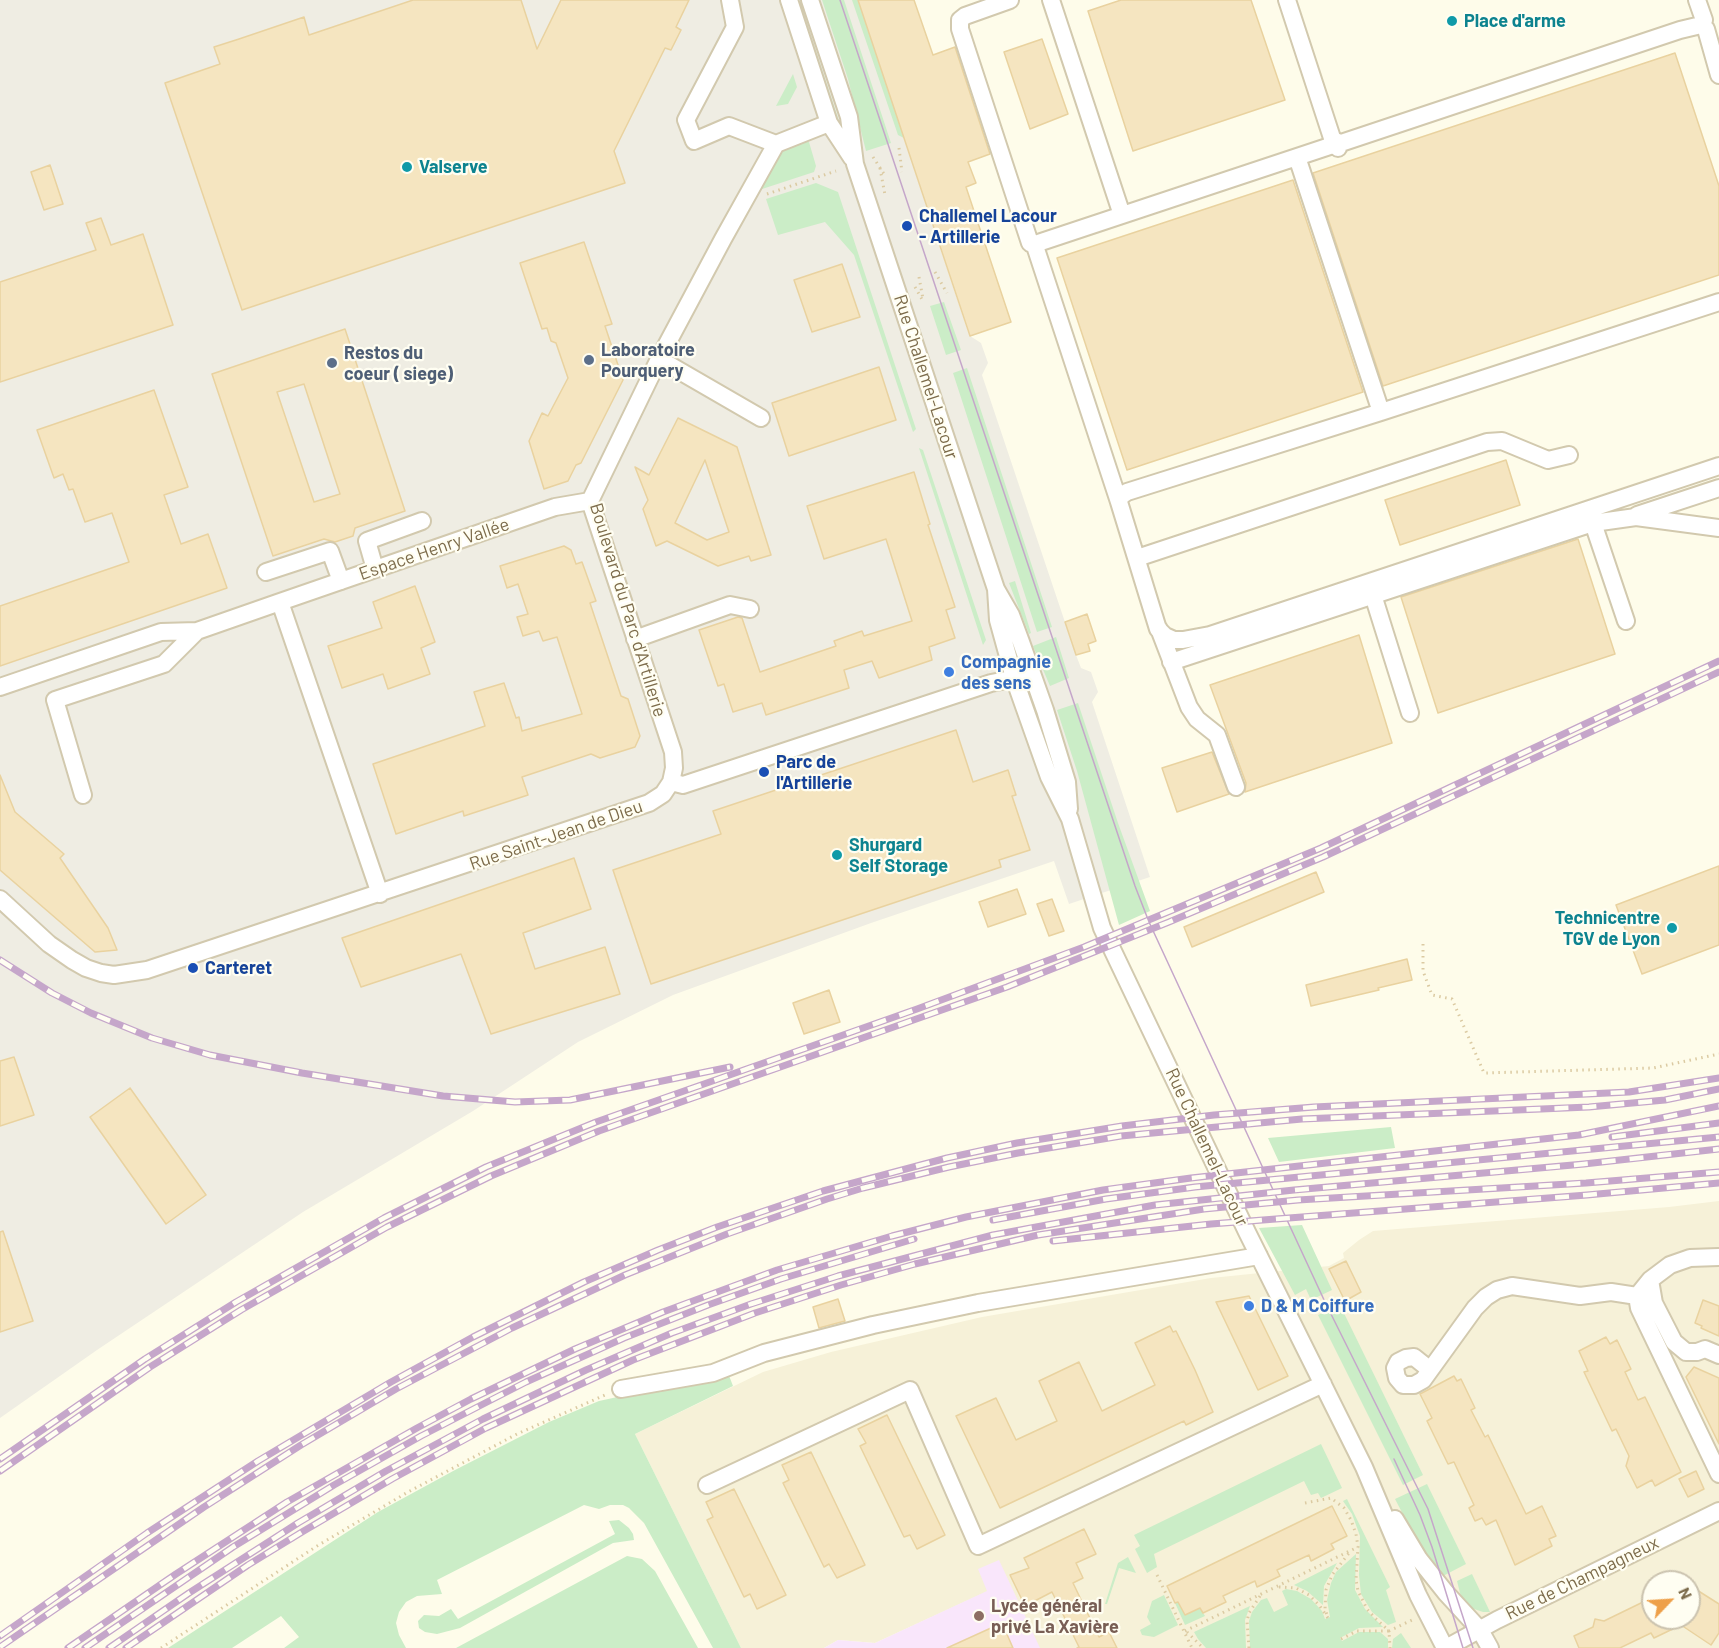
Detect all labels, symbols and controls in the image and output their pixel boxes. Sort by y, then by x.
place label: Place d'arme [1464,10,1566,32]
marker: Place d'arme [1445,14,1459,28]
place label: Valserve [419,156,488,178]
marker: Valserve [400,160,414,174]
place label: Challemel Lacour - Artillerie [919,205,1057,248]
marker: Challemel Lacour - Artillerie [900,219,914,233]
street label: Rue Challemel-Lacour [889,292,963,462]
place label: Laboratoire Pourquery [601,339,695,382]
place label: Restos du coeur ( siege) [344,342,453,385]
marker: Laboratoire Pourquery [582,353,596,367]
marker: Restos du coeur ( siege) [325,356,339,370]
street label: Boulevard du Parc d'Artillerie [585,500,671,720]
street label: Espace Henry Vallée [356,513,512,585]
place label: Compagnie des sens [961,651,1051,694]
marker: Compagnie des sens [942,665,956,679]
place label: Parc de l'Artillerie [776,751,852,794]
marker: Parc de l'Artillerie [757,765,771,779]
street label: Rue Saint-Jean de Dieu [467,795,645,875]
place label: Shurgard Self Storage [849,834,948,876]
marker: Shurgard Self Storage [830,848,844,862]
place label: Technicentre TGV de Lyon [1555,907,1660,950]
marker: Technicentre TGV de Lyon [1665,921,1679,935]
place label: Carteret [205,957,272,979]
marker: Carteret [186,961,200,975]
street label: Rue Challemel-Lacour [1161,1065,1253,1229]
place label: D & M Coiffure [1261,1295,1374,1317]
marker: D & M Coiffure [1242,1299,1256,1313]
street label: Rue de Champagneux [1502,1532,1662,1624]
north arrow [1641,1570,1701,1630]
text: N [1675,1584,1697,1602]
place label: Lycée général privé La Xavière [991,1595,1119,1638]
marker: Lycée général privé La Xavière [972,1609,986,1623]

